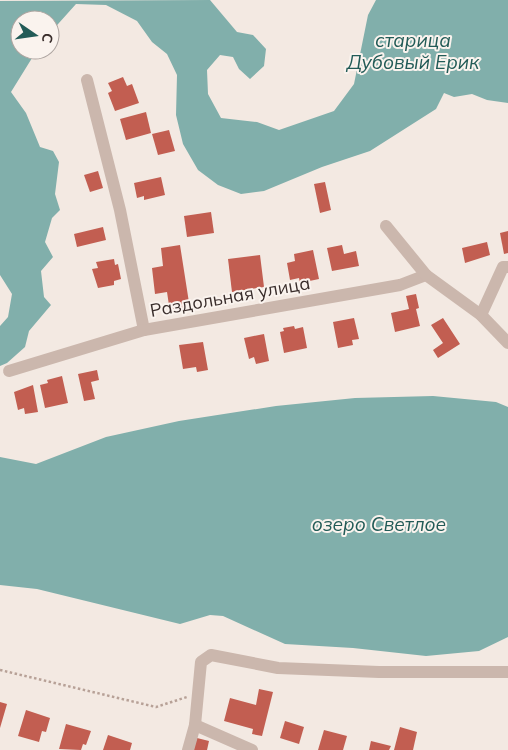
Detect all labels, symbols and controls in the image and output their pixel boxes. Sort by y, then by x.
north arrow [10,10,60,60]
water label: старица Дубовый Ерик [346,28,480,74]
text: С [38,31,58,45]
street label: Раздольная улица [148,271,312,322]
water label: озеро Светлое [312,512,446,536]

